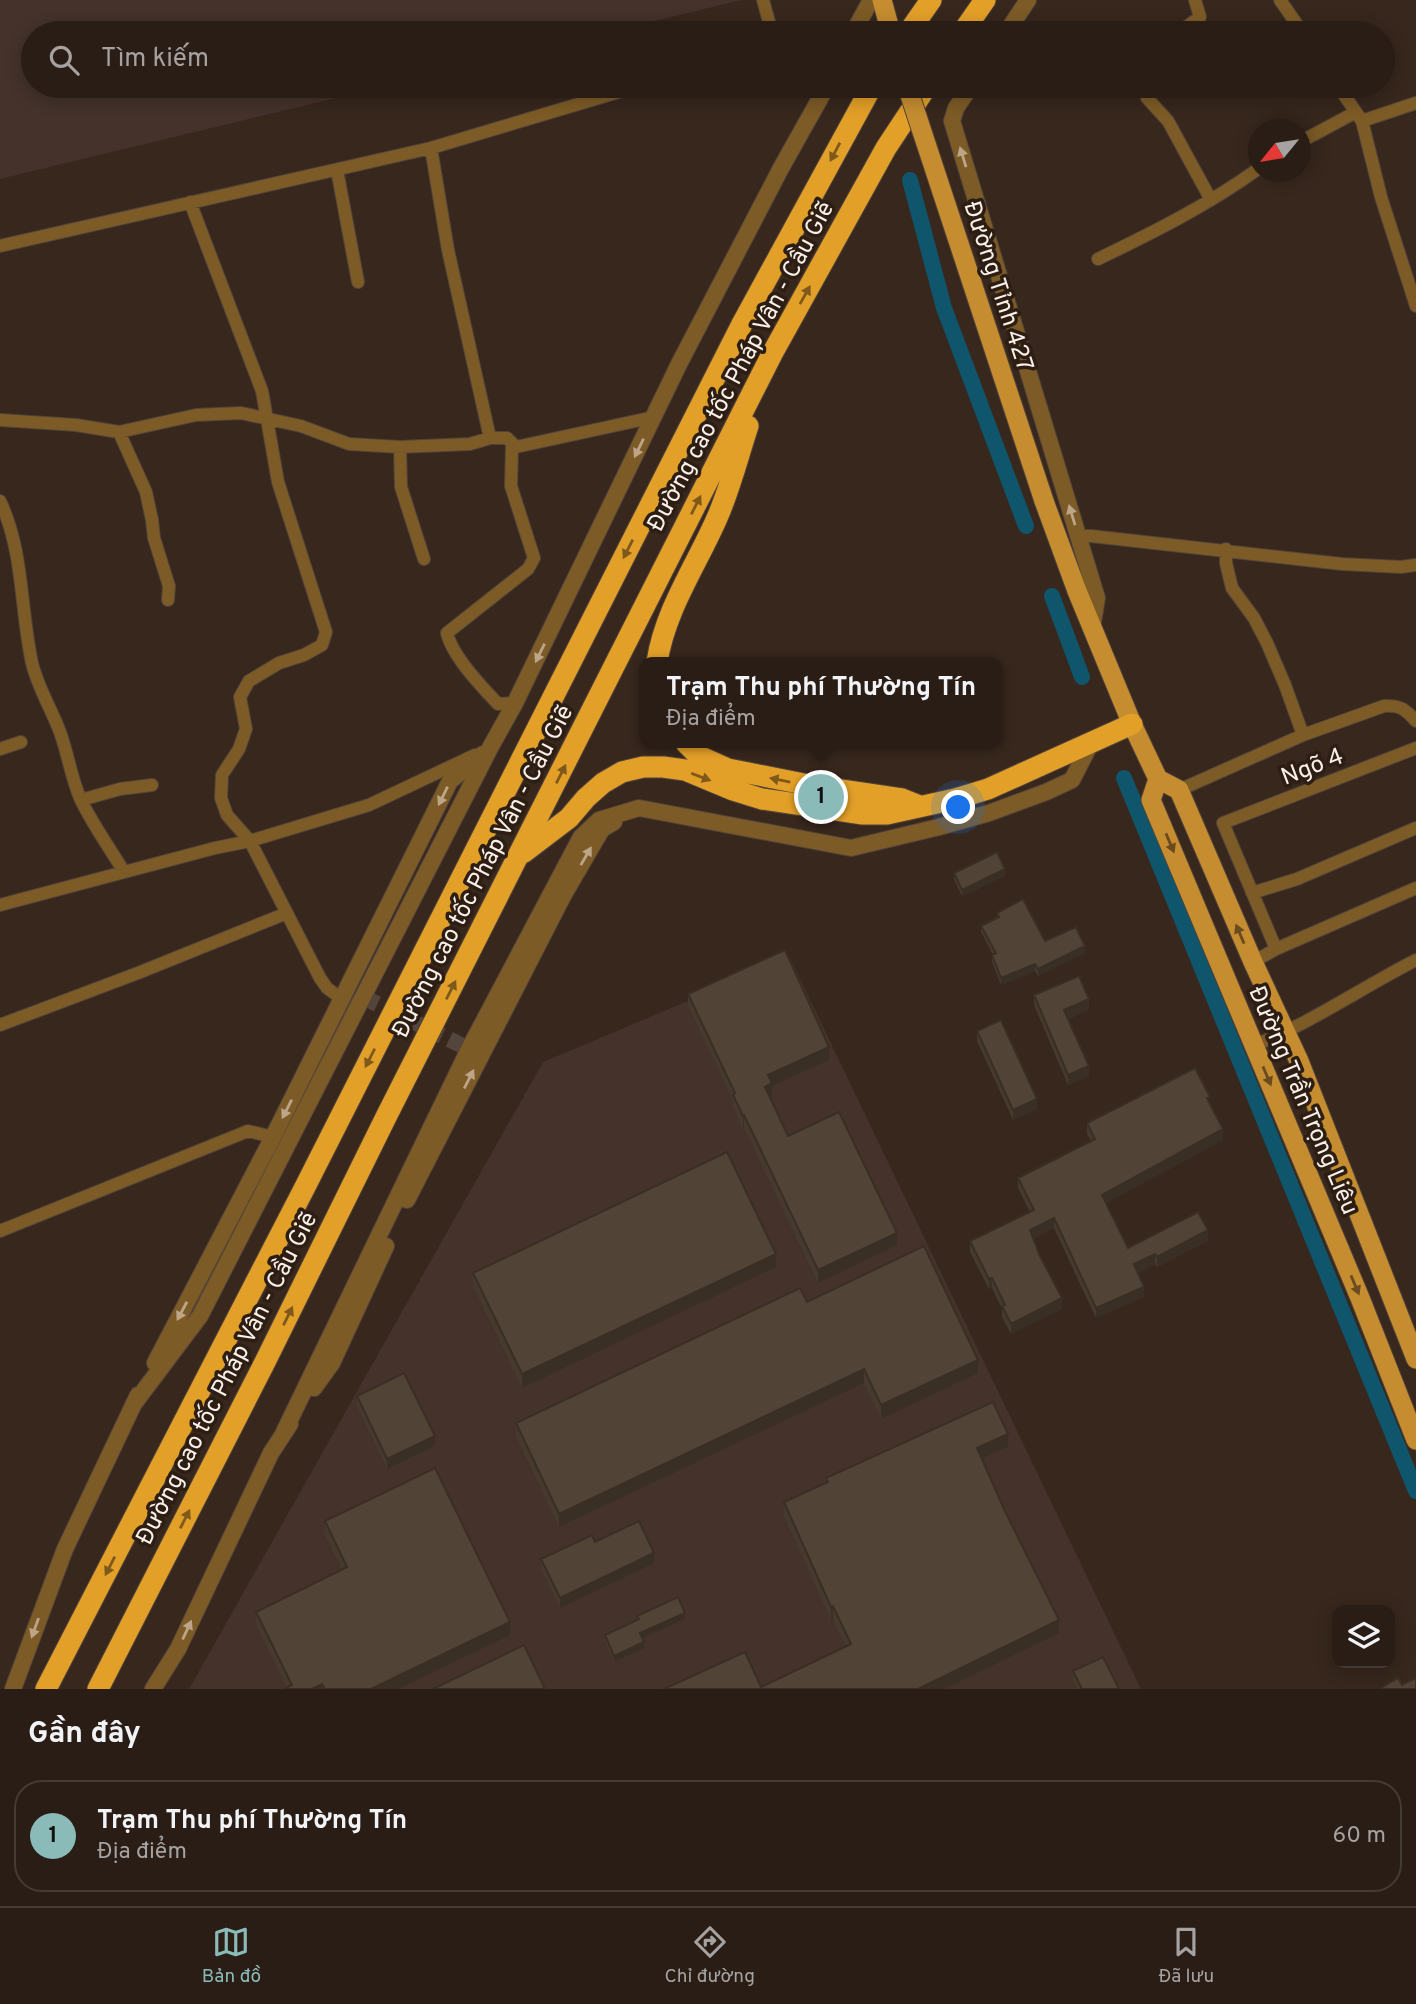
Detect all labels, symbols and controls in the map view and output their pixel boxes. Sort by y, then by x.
search box [21,21,1395,98]
icon: search [45,41,83,79]
text: Tìm kiếm [101,43,209,76]
north arrow [1248,119,1311,182]
one-way arrow [829,142,841,162]
one-way arrow [958,146,968,167]
street label: Đường cao tốc Pháp Vân - Cầu Giẽ [641,196,842,537]
street label: Đường Tỉnh 427 [955,198,1039,375]
one-way arrow [799,285,811,304]
one-way arrow [634,438,645,458]
one-way arrow [691,495,702,515]
one-way arrow [1066,505,1076,526]
one-way arrow [622,539,633,559]
one-way arrow [534,642,545,663]
popup [639,657,1003,748]
text: Trạm Thu phí Thường Tín [666,672,976,705]
street label: Đường cao tốc Pháp Vân - Cầu Giẽ [386,700,581,1043]
text: Địa điểm [666,705,756,734]
street label: Ngõ 4 [1277,742,1348,793]
one-way arrow [555,764,566,784]
one-way arrow [691,771,712,782]
pin: 1 [798,771,844,823]
one-way arrow [769,774,791,785]
one-way arrow [438,786,449,806]
your location [941,790,975,824]
one-way arrow [1164,833,1175,854]
one-way arrow [580,847,592,866]
one-way arrow [1235,923,1246,944]
one-way arrow [445,980,456,1000]
street label: Đường Trần Trọng Liêu [1240,982,1365,1220]
one-way arrow [365,1048,376,1068]
one-way arrow [1262,1065,1273,1086]
one-way arrow [463,1069,475,1089]
one-way arrow [282,1099,293,1119]
street label: Đường cao tốc Pháp Vân - Cầu Giẽ [130,1207,325,1550]
one-way arrow [1349,1275,1360,1296]
one-way arrow [177,1301,188,1321]
one-way arrow [282,1306,293,1326]
one-way arrow [179,1509,191,1529]
one-way arrow [104,1556,115,1576]
map controls [1332,1605,1395,1668]
button: layers [1332,1605,1395,1668]
one-way arrow [30,1618,41,1639]
one-way arrow [182,1620,193,1640]
text: Gần đây [28,1716,141,1753]
text: Trạm Thu phí Thường Tín [97,1805,407,1838]
text: 1 [48,1822,58,1851]
text: 60 m [1333,1822,1386,1851]
text: Địa điểm [97,1838,187,1867]
tab: Bản đồ [202,1923,261,1989]
tab: Chỉ đường [664,1923,755,1989]
tab: Đã lưu [1158,1923,1214,1989]

